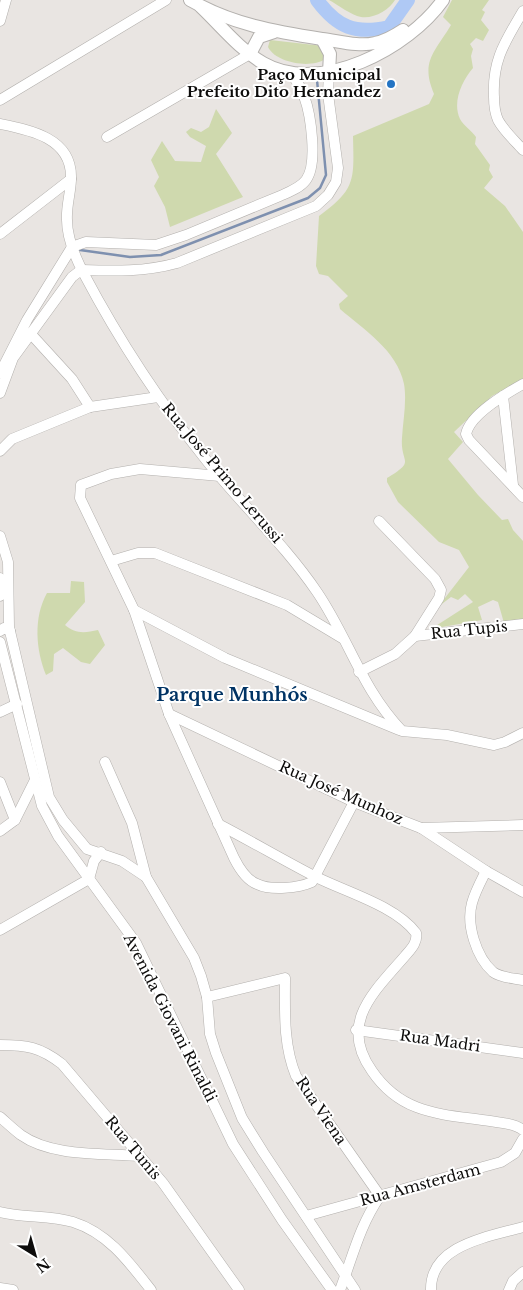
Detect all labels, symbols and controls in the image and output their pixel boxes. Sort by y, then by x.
place label: Paço Municipal Prefeito Dito Hernandez [187,65,382,101]
marker: Paço Municipal Prefeito Dito Hernandez [385,78,397,90]
street label: Rua José Primo Lerussi [158,399,287,547]
street label: Rua Tupis [430,616,509,643]
district label: Parque Munhós [156,684,308,706]
street label: Rua José Munhoz [276,757,406,829]
street label: Avenida Giovani Rinaldi [119,929,221,1105]
street label: Rua Madri [398,1025,482,1056]
street label: Rua Viena [292,1073,351,1149]
street label: Rua Tunis [101,1112,166,1184]
street label: Rua Amsterdam [358,1159,482,1210]
north arrow [10,1230,60,1280]
text: N [32,1254,53,1277]

